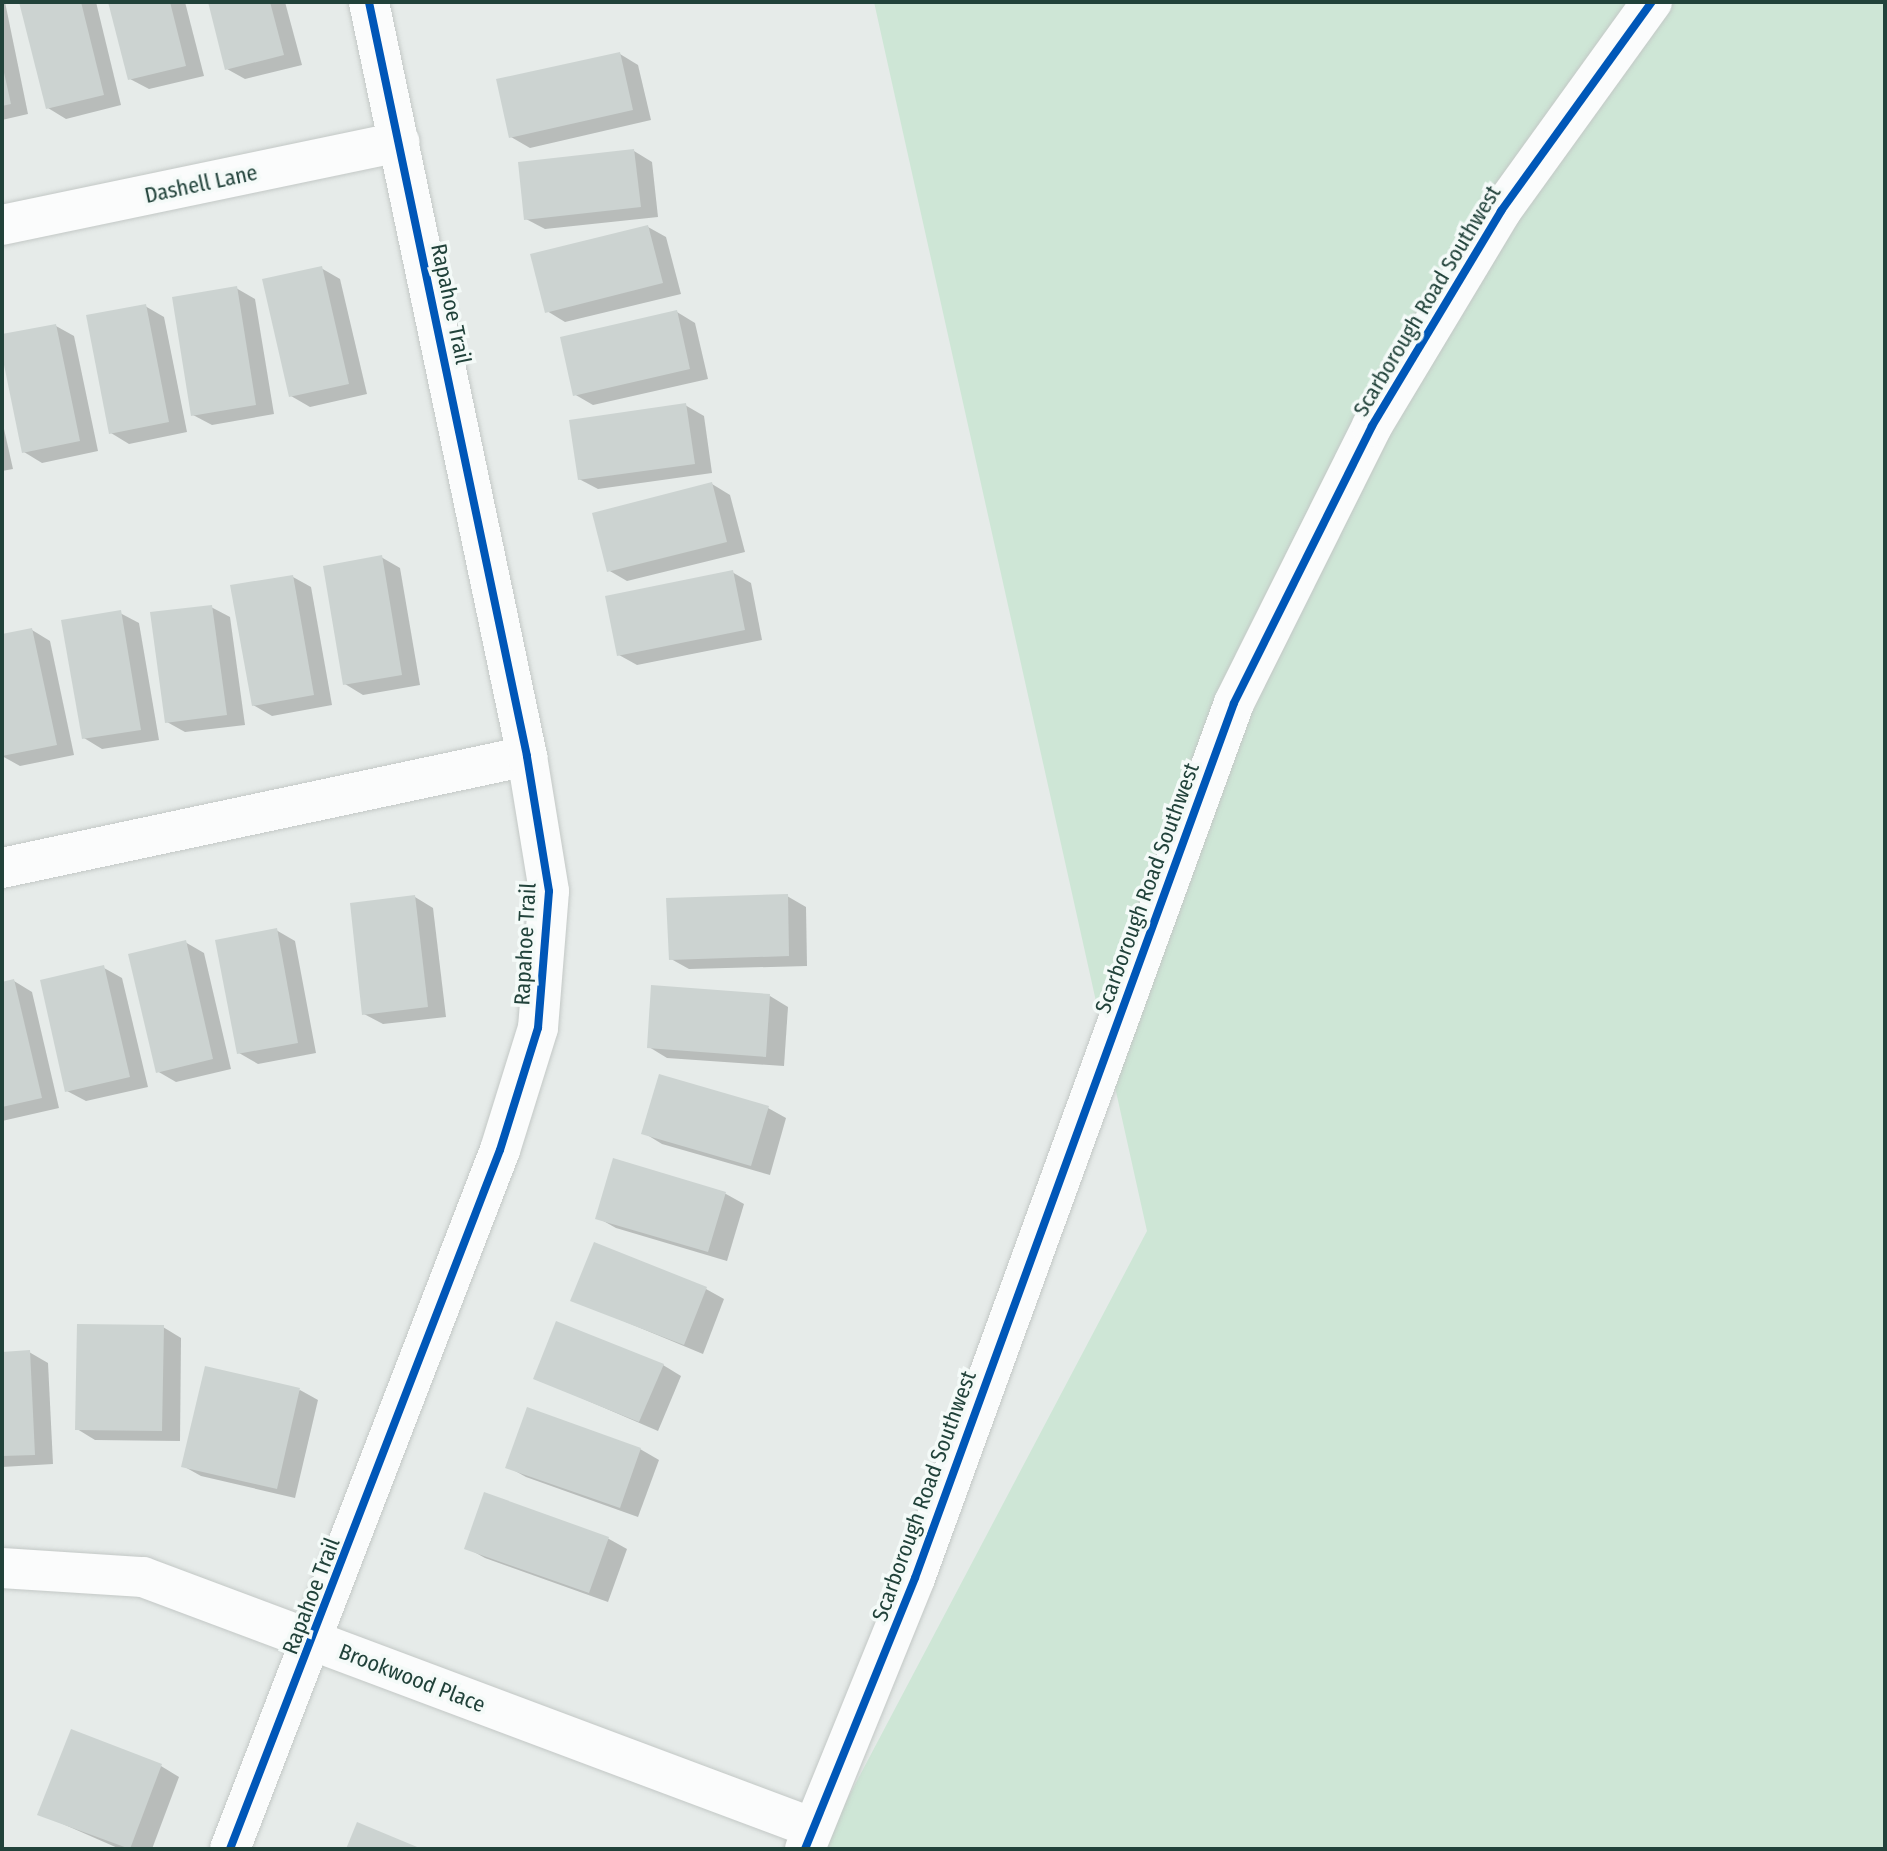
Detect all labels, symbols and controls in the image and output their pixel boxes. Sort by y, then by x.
street label: Dashell Lane [142,159,260,209]
street label: Scarborough Road Southwest [1348,181,1506,421]
street label: Rapahoe Trail [425,241,477,367]
street label: Scarborough Road Southwest [1089,759,1205,1017]
street label: Rapahoe Trail [509,882,541,1006]
street label: Scarborough Road Southwest [866,1367,982,1625]
street label: Rapahoe Trail [277,1534,345,1658]
street label: Brookwood Place [335,1638,489,1718]

